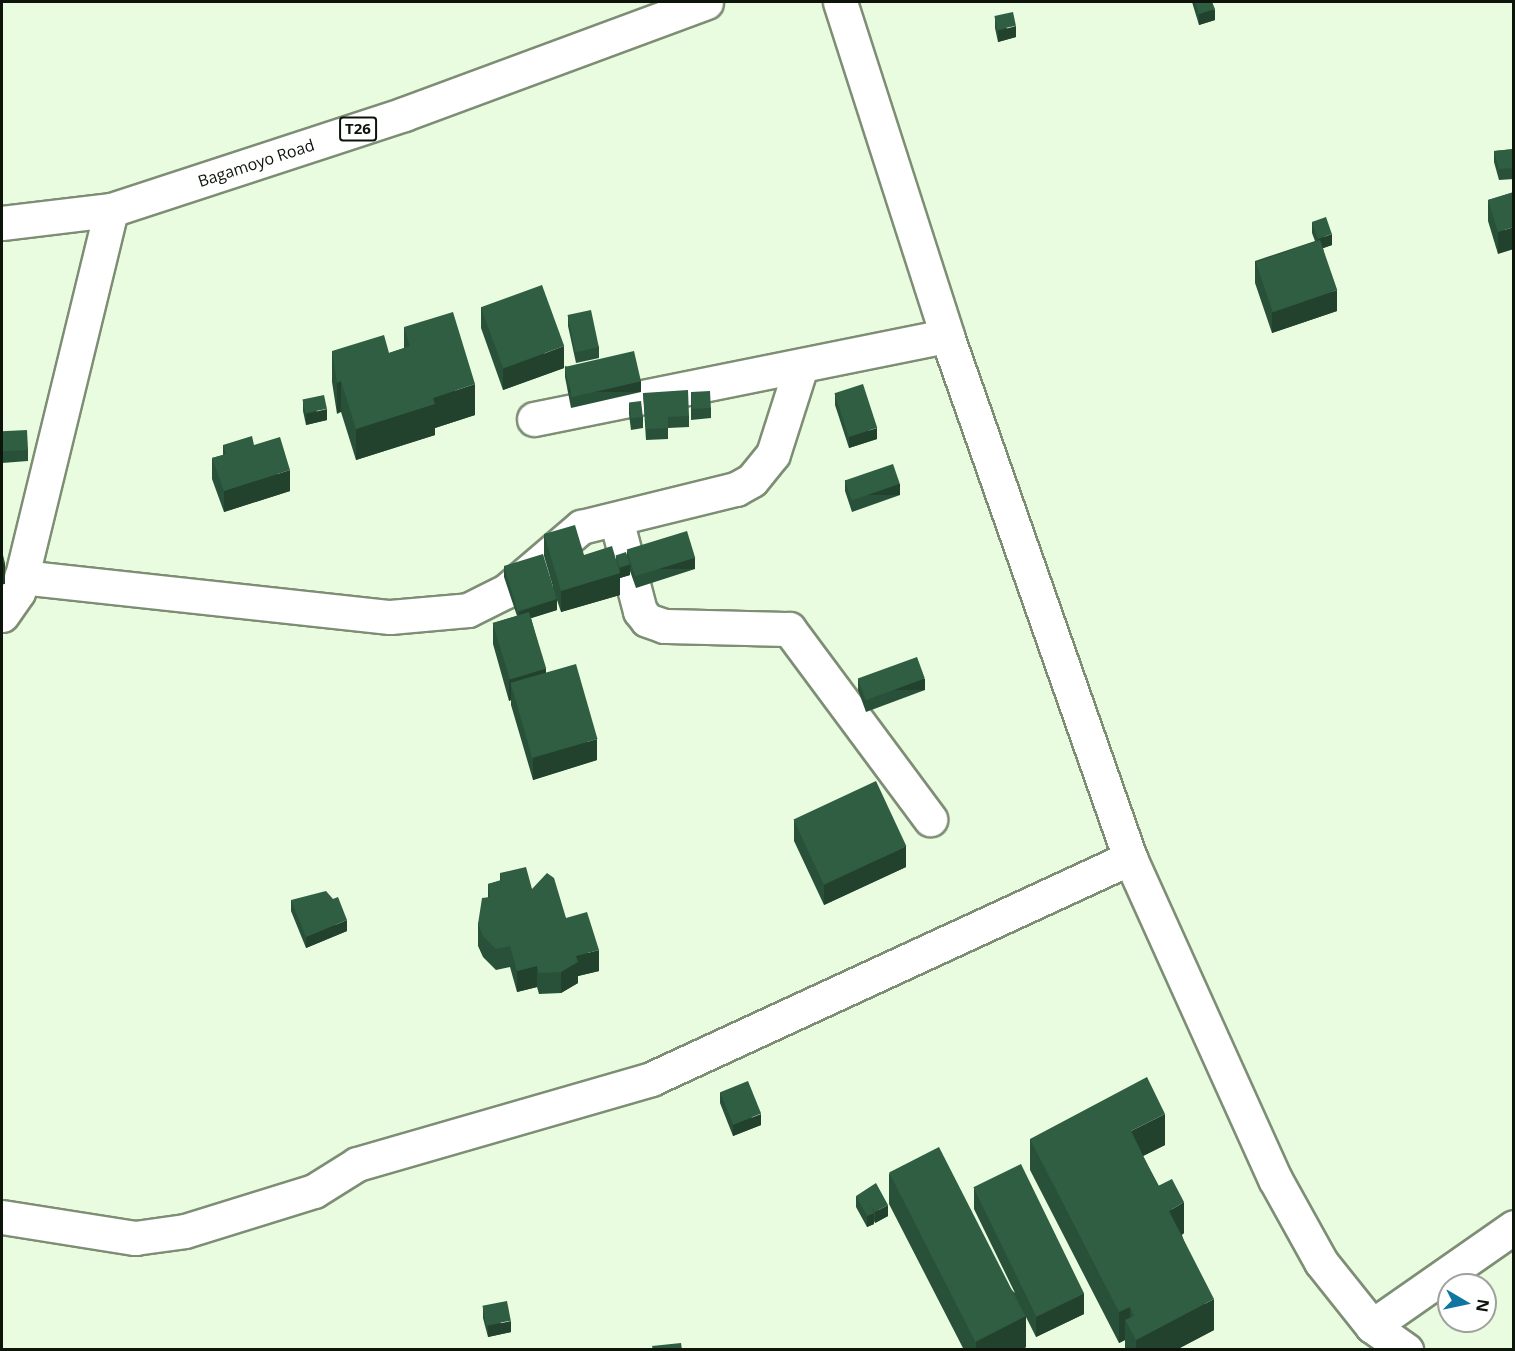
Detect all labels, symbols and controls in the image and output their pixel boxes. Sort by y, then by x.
road number: T26 [338,117,378,141]
street label: Bagamoyo Road [195,135,317,191]
north arrow [1437,1273,1497,1333]
text: N [1471,1297,1495,1314]

